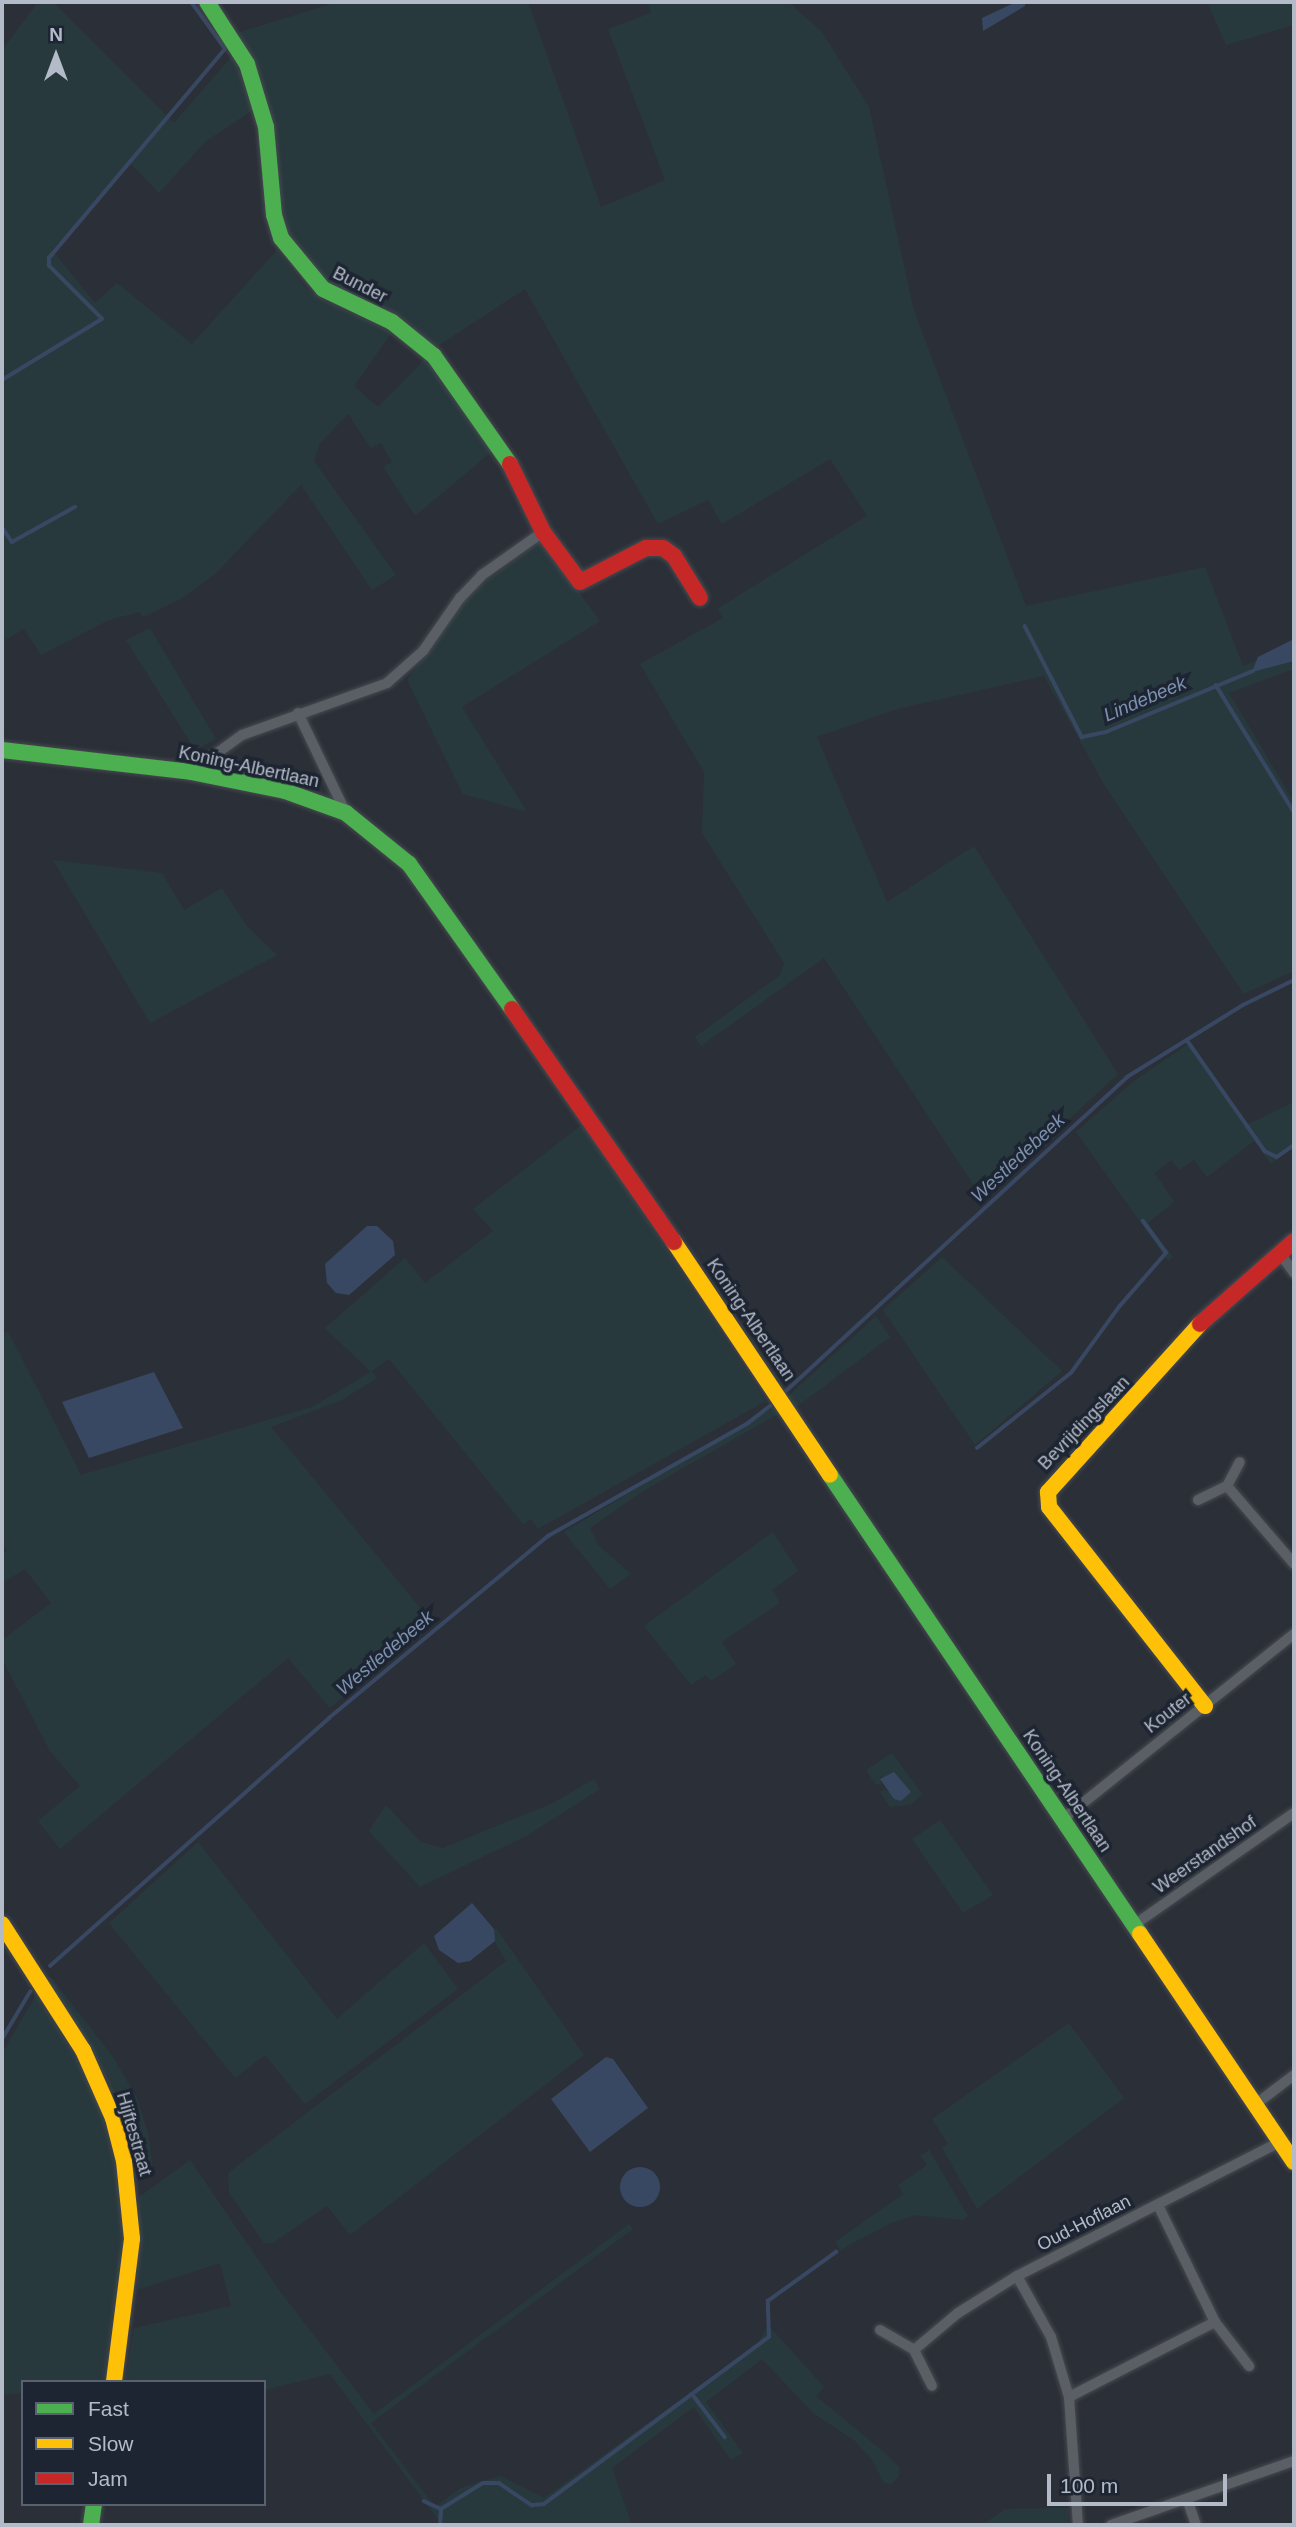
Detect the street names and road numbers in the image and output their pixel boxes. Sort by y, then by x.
street label: Bunder [329,262,391,308]
street label: Koning-Albertlaan [177,742,321,792]
street label: Koning-Albertlaan [702,1255,800,1385]
street label: Bevrijdingslaan [1034,1372,1134,1474]
street label: Kouter [1140,1688,1196,1738]
street label: Koning-Albertlaan [1018,1726,1116,1856]
street label: Weerstandshof [1149,1812,1261,1898]
street label: Hijftestraat [112,2090,156,2178]
street label: Oud-Hoflaan [1034,2190,1134,2256]

